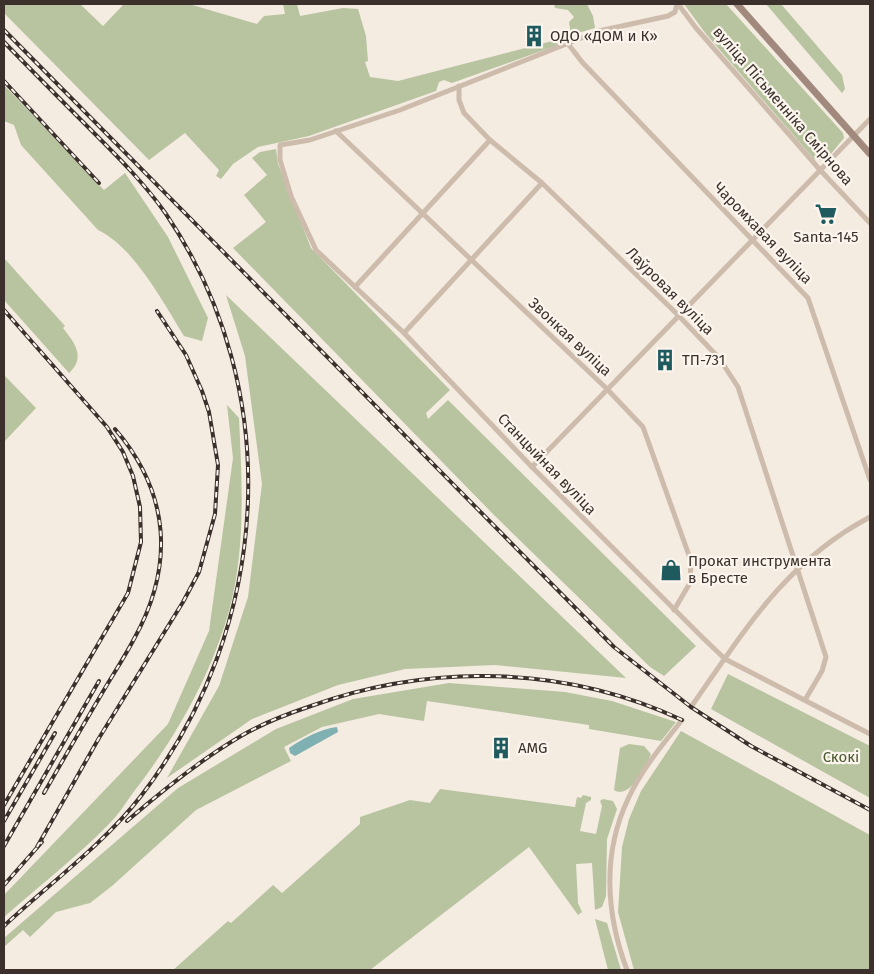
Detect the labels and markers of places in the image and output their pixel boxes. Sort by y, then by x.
building icon: ОДО «ДОМ и К» [521,23,547,49]
place label: ОДО «ДОМ и К» [550,27,658,45]
supermarket icon: Santa-145 [813,201,839,227]
place label: Santa-145 [793,228,859,246]
building icon: ТП-731 [652,347,678,373]
place label: ТП-731 [682,351,725,369]
place label: Прокат инструмента в Бресте [688,552,831,587]
shop icon: Прокат инструмента в Бресте [658,557,684,583]
building icon: AMG [488,735,514,761]
place label: AMG [518,739,548,757]

